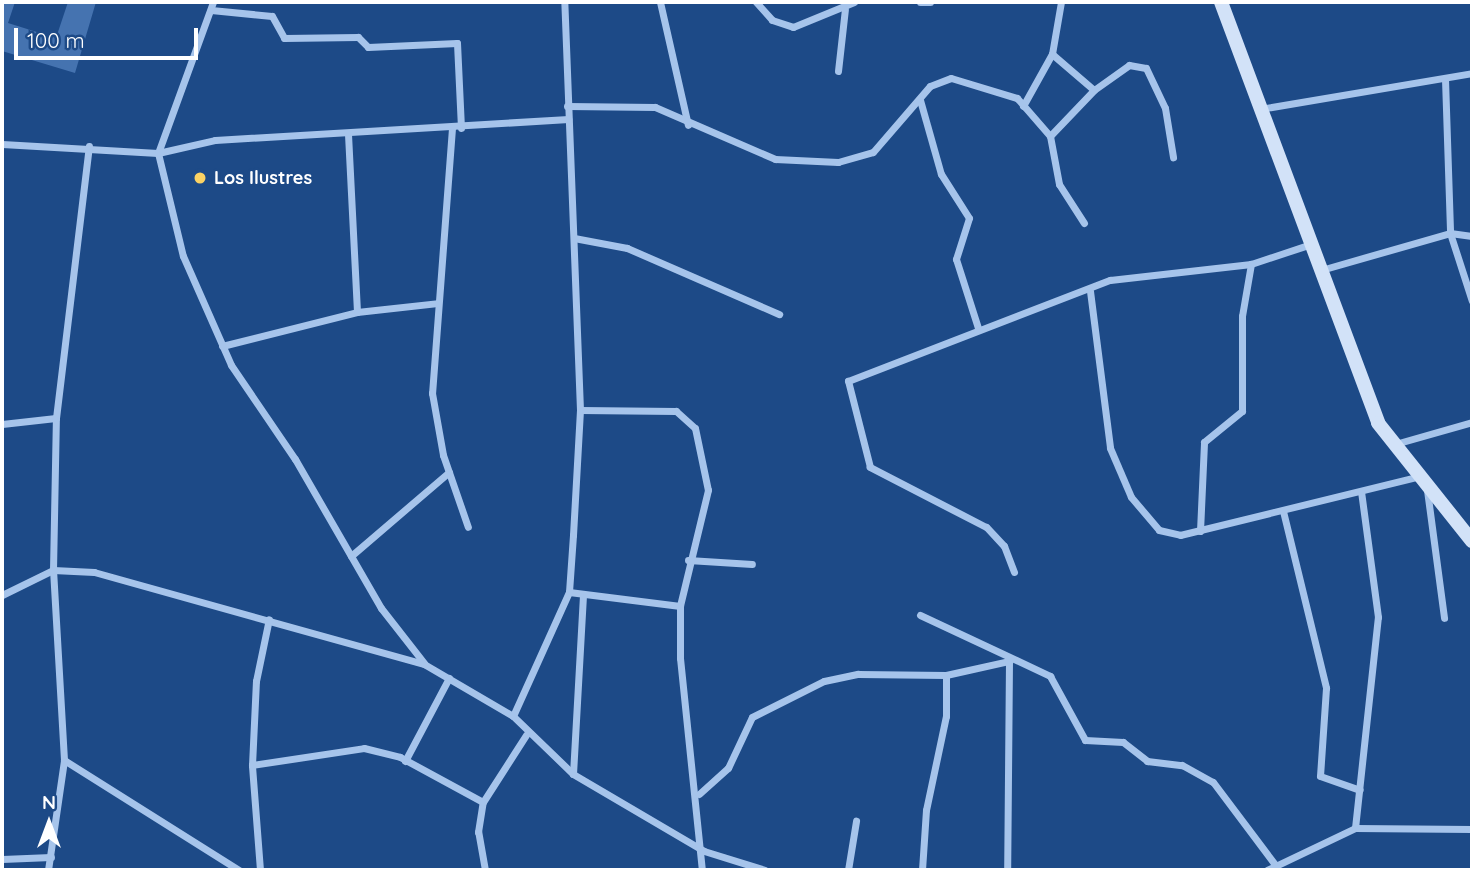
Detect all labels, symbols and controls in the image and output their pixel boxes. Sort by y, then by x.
scale bar [18,14,201,58]
text: 100 m [27,27,85,53]
place label: Los Ilustres [214,167,312,189]
marker: Los Ilustres [192,170,208,186]
north arrow [14,788,84,858]
text: N [42,790,56,814]

